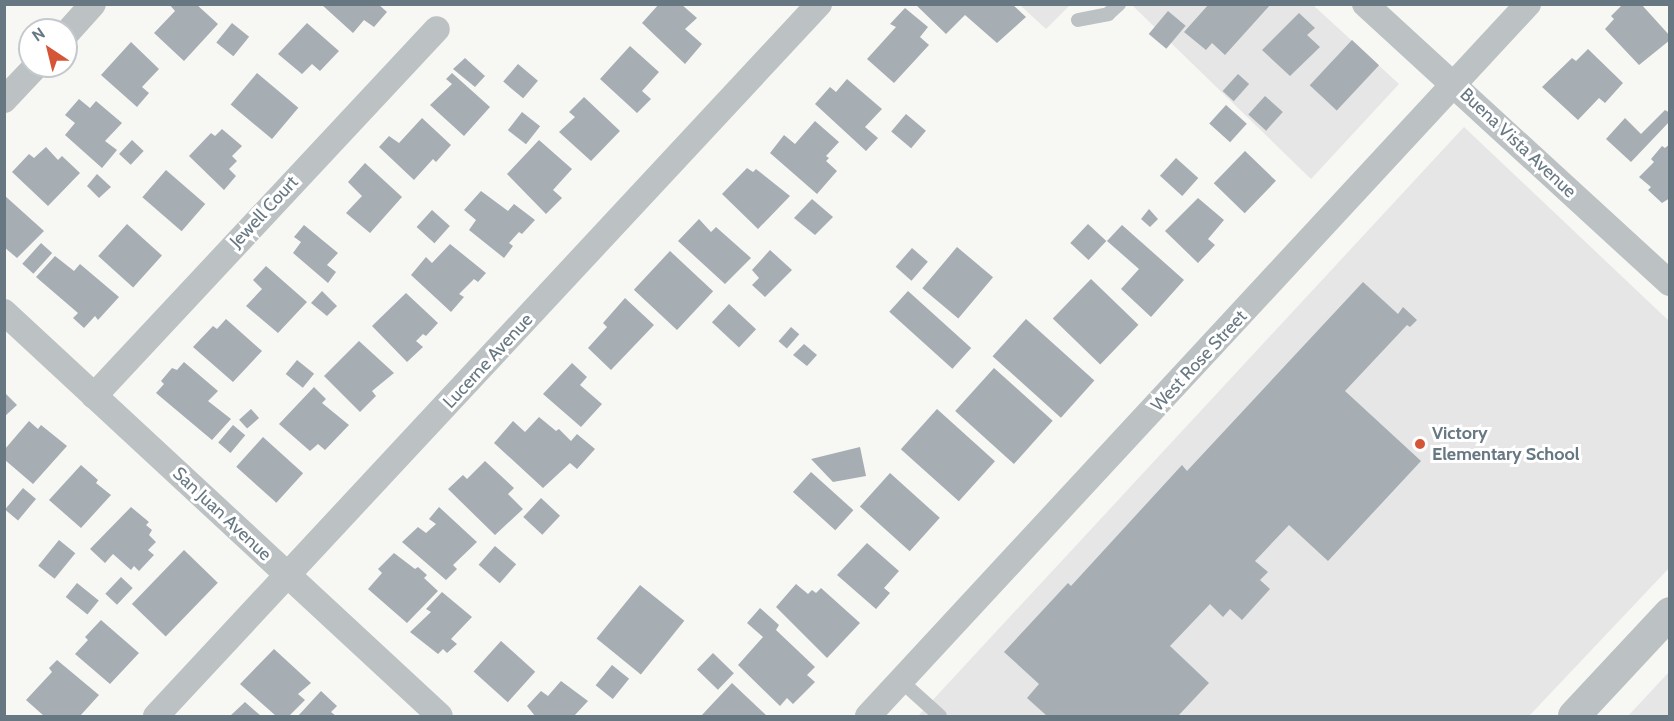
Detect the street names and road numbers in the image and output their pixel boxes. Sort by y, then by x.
street label: Buena Vista Avenue [1455,84,1581,202]
street label: Jewell Court [225,172,303,252]
street label: West Rose Street [1147,306,1251,416]
street label: Lucerne Avenue [439,309,537,413]
street label: San Juan Avenue [168,463,276,565]

